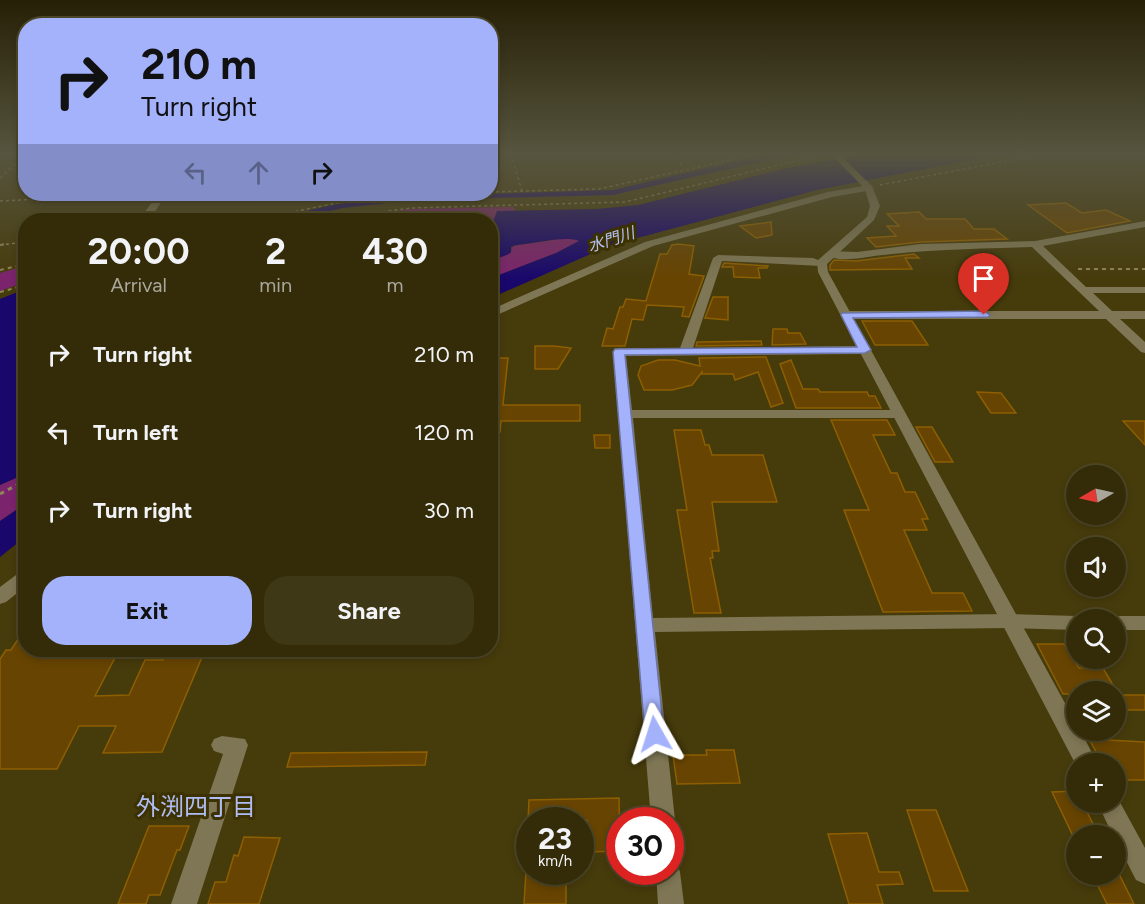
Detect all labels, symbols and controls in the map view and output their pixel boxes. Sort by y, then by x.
text: 210 m [141,39,257,90]
icon: right [42,42,120,120]
text: Turn right [141,90,257,123]
icon: left [179,156,212,189]
icon: ahead [242,156,275,189]
icon: right [305,156,338,189]
water label: 水門川 [585,222,639,256]
text: 20:00 [88,230,190,273]
text: 2 [265,230,286,273]
text: 430 [362,230,428,273]
pin [958,253,1009,315]
icon: arrive [967,262,1000,295]
text: Arrival [110,273,167,297]
text: min [259,273,292,297]
text: m [387,273,404,297]
icon: right [42,338,75,371]
text: Turn right [93,341,192,368]
text: 210 m [414,341,474,368]
icon: left [42,416,75,449]
text: Turn left [93,419,179,446]
text: 120 m [414,419,474,446]
north arrow [1066,465,1126,525]
map controls [1066,465,1126,885]
icon: right [42,494,75,527]
text: Turn right [93,497,192,524]
text: 30 m [424,497,474,524]
button: sound [1066,537,1126,597]
button: Exit [42,576,252,645]
button: Share [264,576,474,645]
button: search [1066,609,1126,669]
button: layers [1066,681,1126,741]
position arrow [623,702,687,766]
button: + [1066,753,1126,813]
district label: 外渕四丁目 [136,792,256,821]
speed limit sign: 30 [606,807,684,885]
text: 23 [538,820,572,857]
button: − [1066,825,1126,885]
text: km/h [538,852,572,870]

